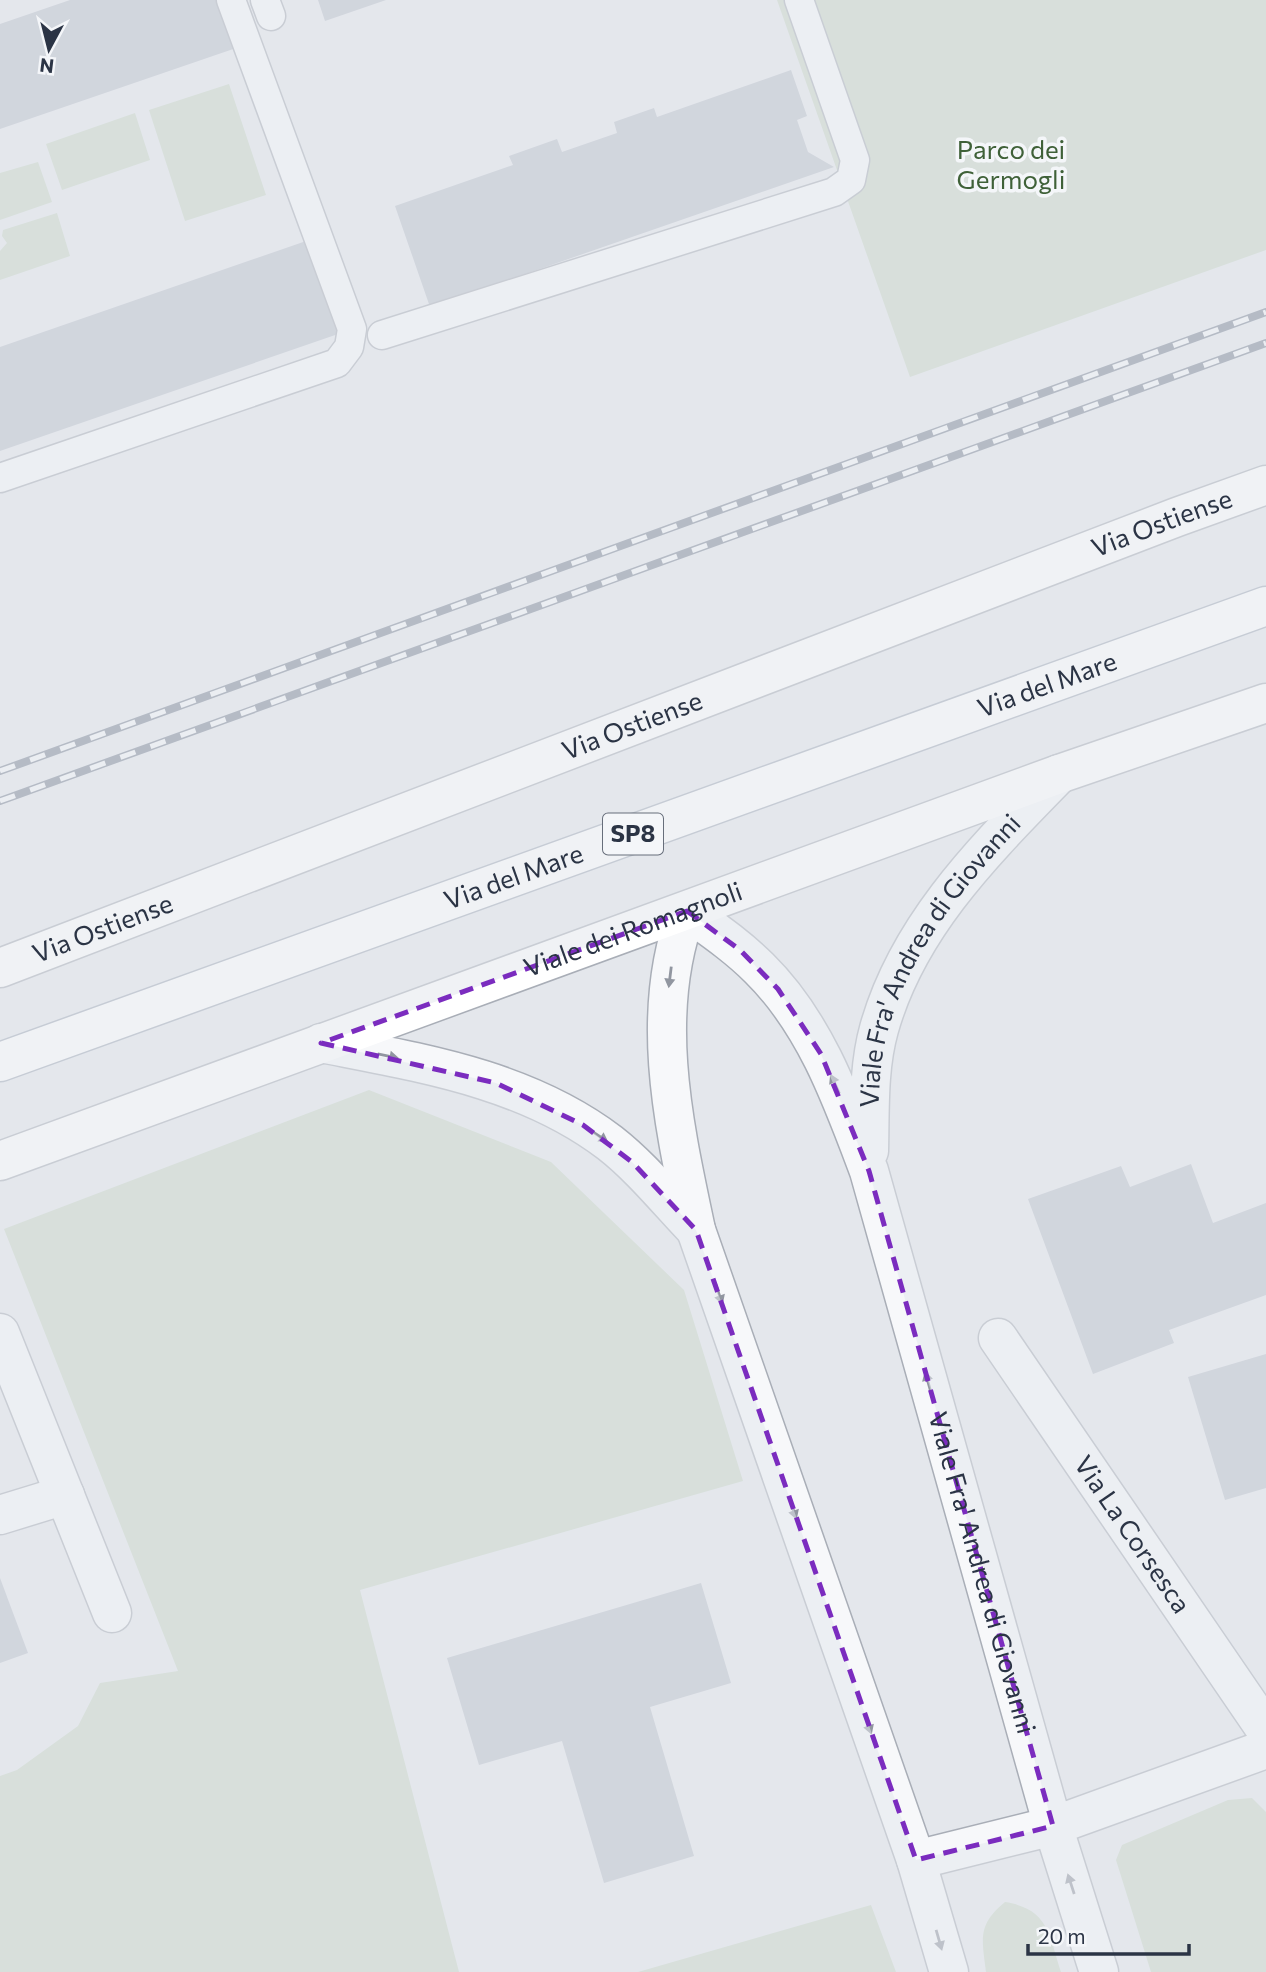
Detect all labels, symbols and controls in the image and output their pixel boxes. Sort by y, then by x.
north arrow [14,14,84,84]
text: N [38,54,55,79]
park label: Parco dei Germogli [957,133,1065,194]
street label: Via Ostiense [1087,482,1236,562]
street label: Via del Mare [973,644,1120,723]
street label: Via Ostiense [557,683,706,765]
street label: Viale Fra' Andrea di Giovanni [853,807,1026,1108]
road number: SP8 [603,814,663,854]
street label: Via del Mare [440,836,587,915]
street label: Viale dei Romagnoli [519,874,746,982]
street label: Via Ostiense [28,886,177,968]
one-way arrow [664,966,675,988]
one-way arrow [377,1051,399,1062]
one-way arrow [829,1074,841,1094]
one-way arrow [590,1129,608,1143]
one-way arrow [714,1284,725,1305]
one-way arrow [922,1371,933,1393]
street label: Viale Fra' Andrea di Giovanni [923,1408,1043,1737]
street label: Via La Corsesca [1069,1449,1198,1618]
one-way arrow [788,1499,799,1520]
one-way arrow [863,1713,874,1734]
one-way arrow [1066,1873,1076,1894]
scale bar [1028,1912,1189,1956]
text: 20 m [1038,1923,1086,1948]
one-way arrow [935,1930,945,1951]

